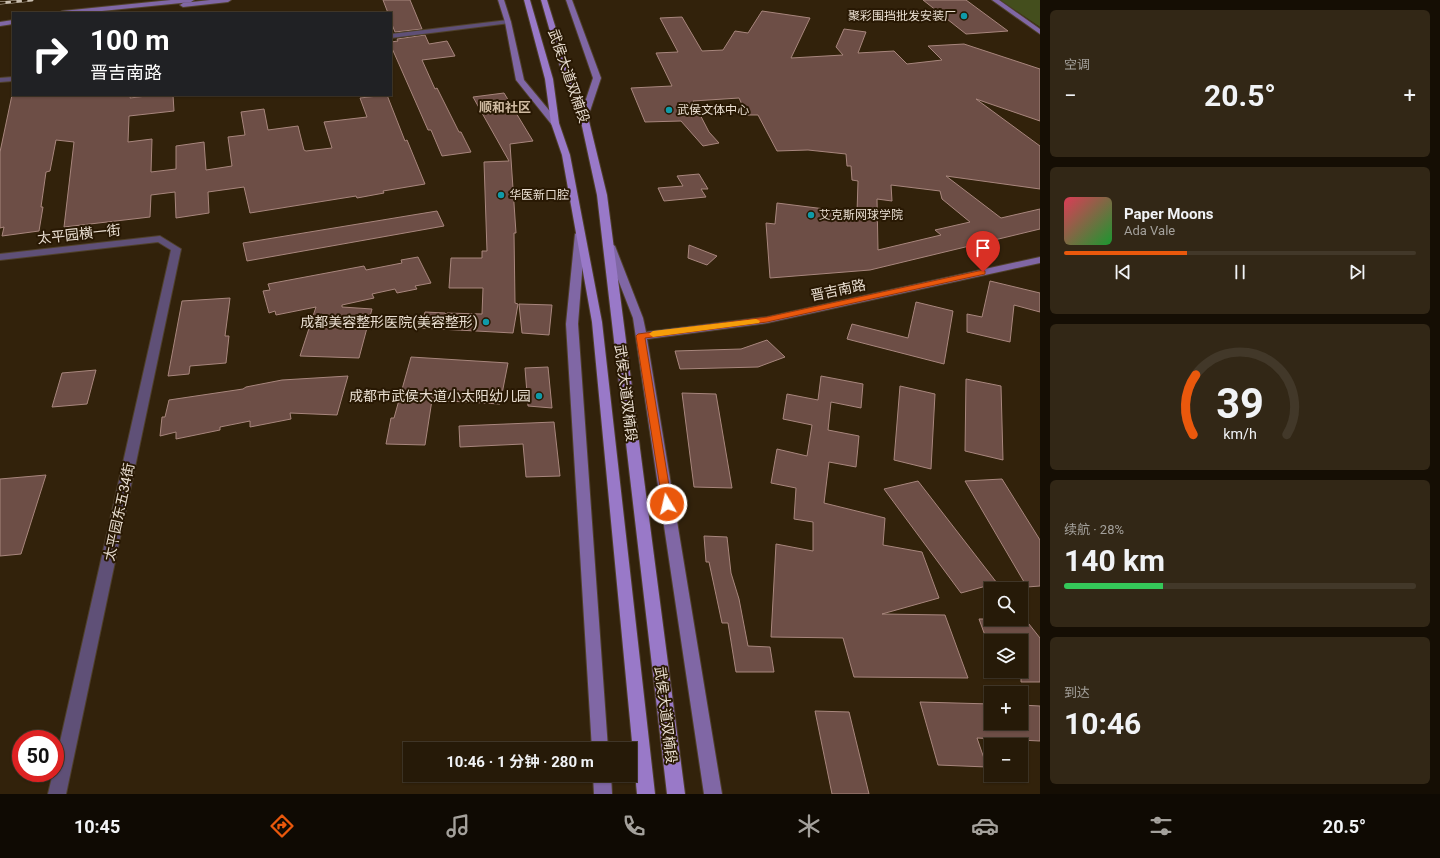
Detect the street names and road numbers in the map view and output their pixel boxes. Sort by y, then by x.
street label: 武侯大道双楠段 [545,27,593,125]
street label: 太平园横一街 [36,222,122,246]
street label: 晋吉南路 [809,276,867,304]
street label: 武侯大道双楠段 [612,343,640,443]
street label: 太平园东五34街 [101,462,137,562]
street label: 武侯大道双楠段 [652,665,680,765]

